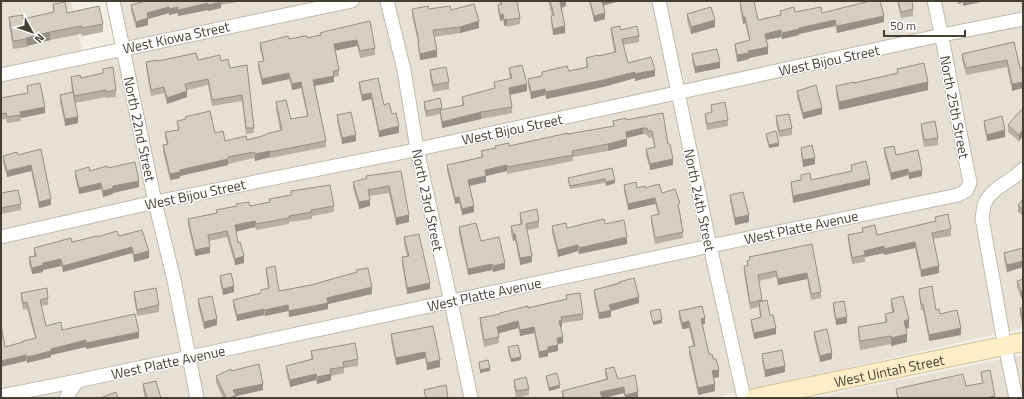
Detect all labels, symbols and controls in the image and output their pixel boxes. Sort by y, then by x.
north arrow [12,12,52,52]
scale bar [884,12,965,38]
street label: West Kiowa Street [121,15,231,59]
text: 50 m [890,16,916,35]
text: N [31,30,48,46]
street label: West Bijou Street [777,39,881,81]
street label: North 25th Street [935,54,975,160]
street label: North 22nd Street [119,75,161,184]
street label: West Bijou Street [460,108,564,150]
street label: North 23rd Street [407,147,449,253]
street label: North 24th Street [679,147,721,253]
street label: West Bijou Street [143,173,247,215]
street label: West Platte Avenue [742,205,860,249]
street label: West Platte Avenue [425,272,543,316]
street label: West Platte Avenue [109,340,227,384]
street label: West Uintah Street [832,348,946,392]

